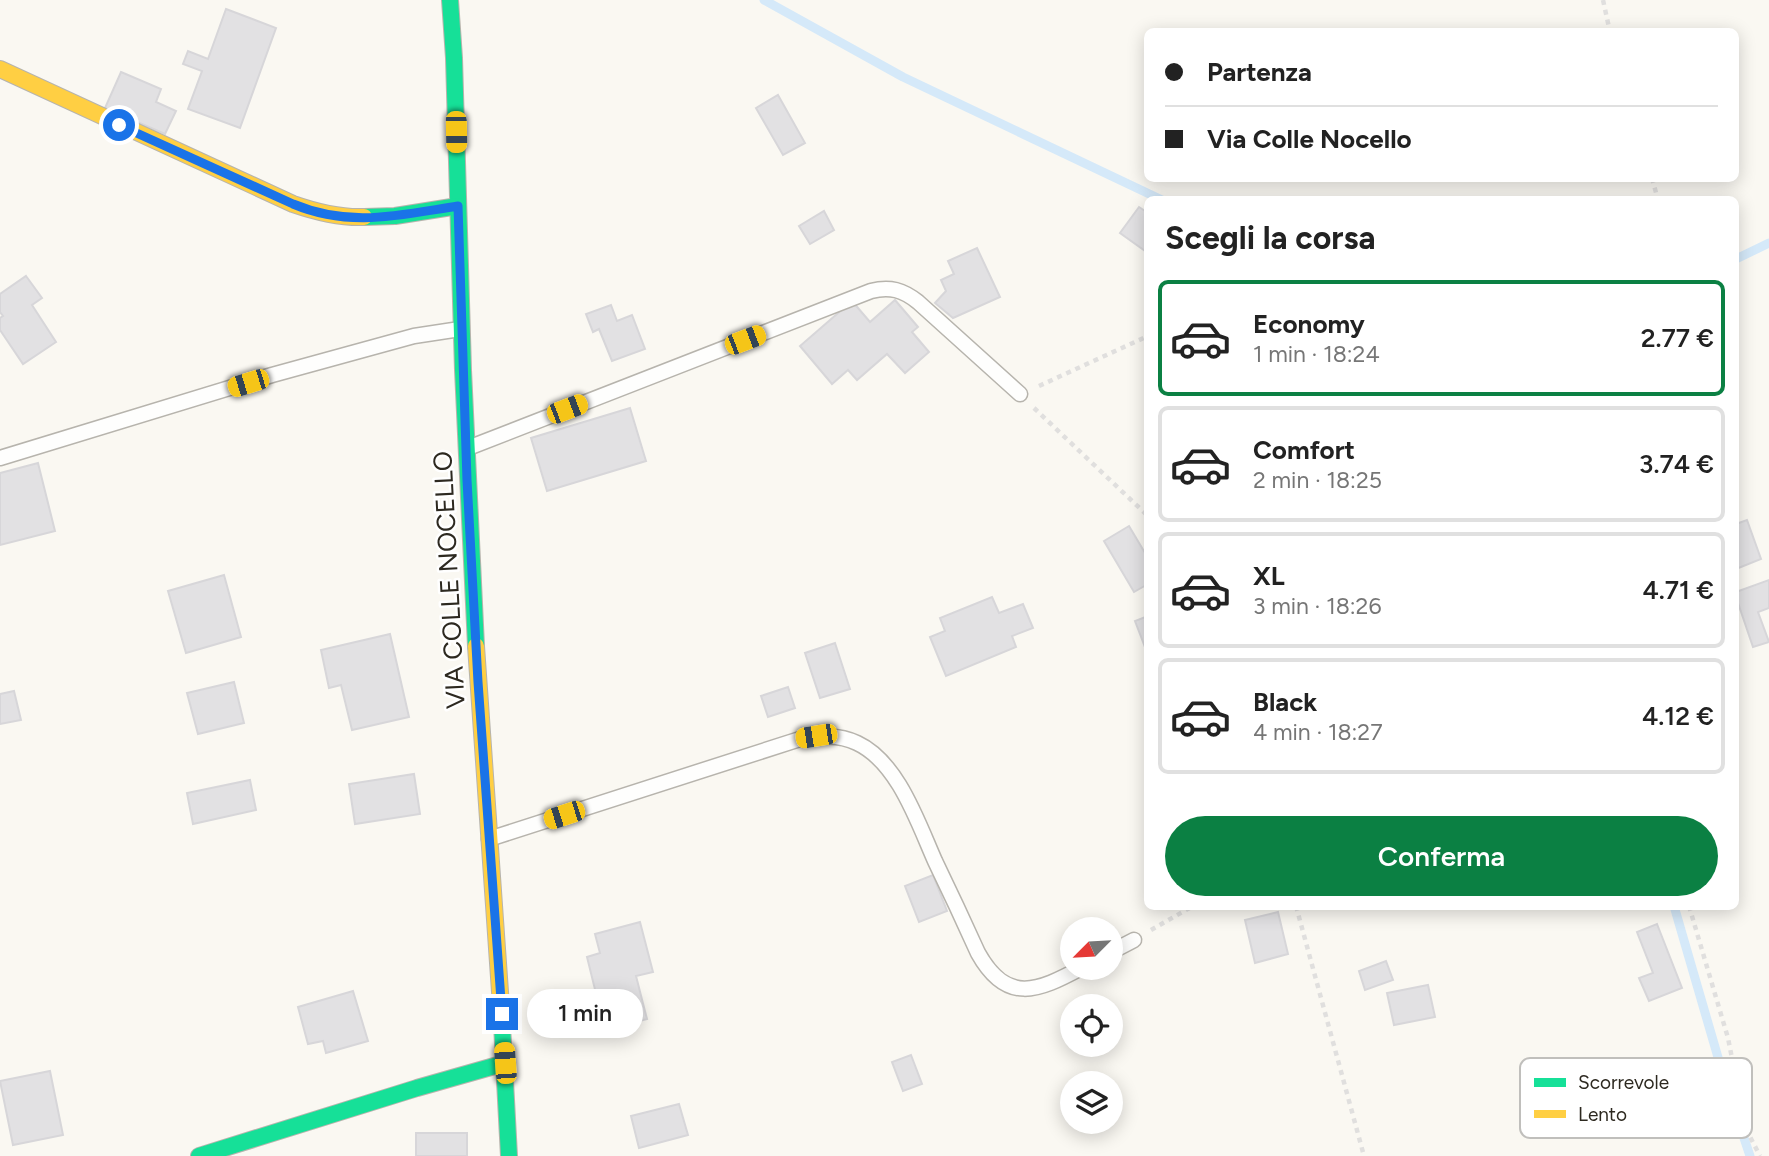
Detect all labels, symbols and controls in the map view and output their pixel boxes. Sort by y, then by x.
text: Partenza [1207,56,1312,88]
route start [103,109,135,141]
car [446,111,467,153]
text: Via Colle Nocello [1207,123,1412,155]
text: Scegli la corsa [1165,219,1375,257]
icon: car [1169,307,1232,370]
text: Economy [1253,308,1365,340]
text: 2.77 € [1641,322,1714,354]
car [722,323,769,357]
text: 1 min · 18:24 [1253,340,1380,368]
car [225,367,272,399]
car [544,392,591,426]
icon: car [1169,433,1232,496]
text: Comfort [1253,434,1355,466]
text: 3.74 € [1639,448,1714,480]
street label: VIA COLLE NOCELLO [426,450,472,710]
text: 2 min · 18:25 [1253,466,1382,494]
icon: car [1169,559,1232,622]
text: XL [1253,560,1285,592]
text: 4.71 € [1642,574,1714,606]
text: 3 min · 18:26 [1253,592,1381,620]
icon: car [1169,685,1232,748]
text: Black [1253,686,1317,718]
text: 4.12 € [1642,700,1714,732]
text: 4 min · 18:27 [1253,718,1383,746]
car [794,722,839,750]
car [541,799,588,831]
button: Conferma [1165,816,1718,896]
north arrow [1060,917,1124,980]
map controls [1060,917,1123,1134]
callout: 1 min [526,990,642,1038]
button: locate [1060,994,1123,1057]
route end [486,998,518,1030]
text: 1 min [558,999,612,1027]
car [494,1041,517,1085]
legend [1520,1058,1752,1138]
button: layers [1060,1071,1123,1134]
text: Scorrevole [1578,1071,1669,1094]
text: Lento [1578,1103,1627,1126]

